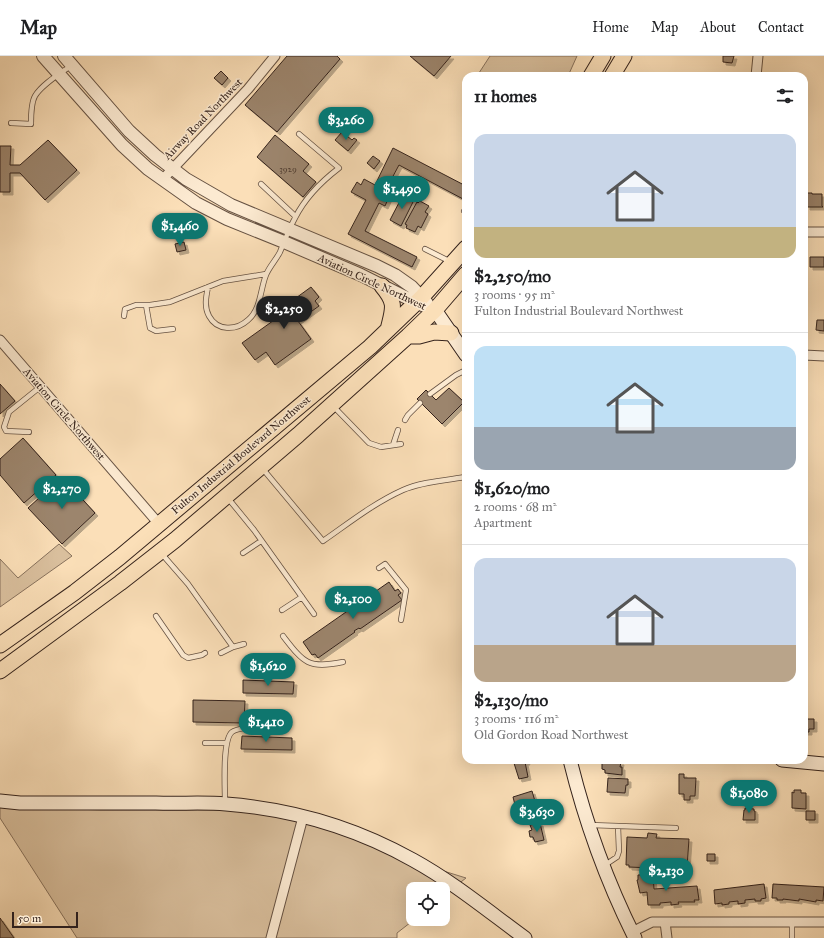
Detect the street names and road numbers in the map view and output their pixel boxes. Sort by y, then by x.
street label: Airway Road Northwest [160,76,245,163]
street label: Aviation Circle Northwest [315,251,428,313]
street label: Aviation Circle Northwest [20,364,108,463]
street label: Fulton Industrial Boulevard Northwest [169,393,313,517]

